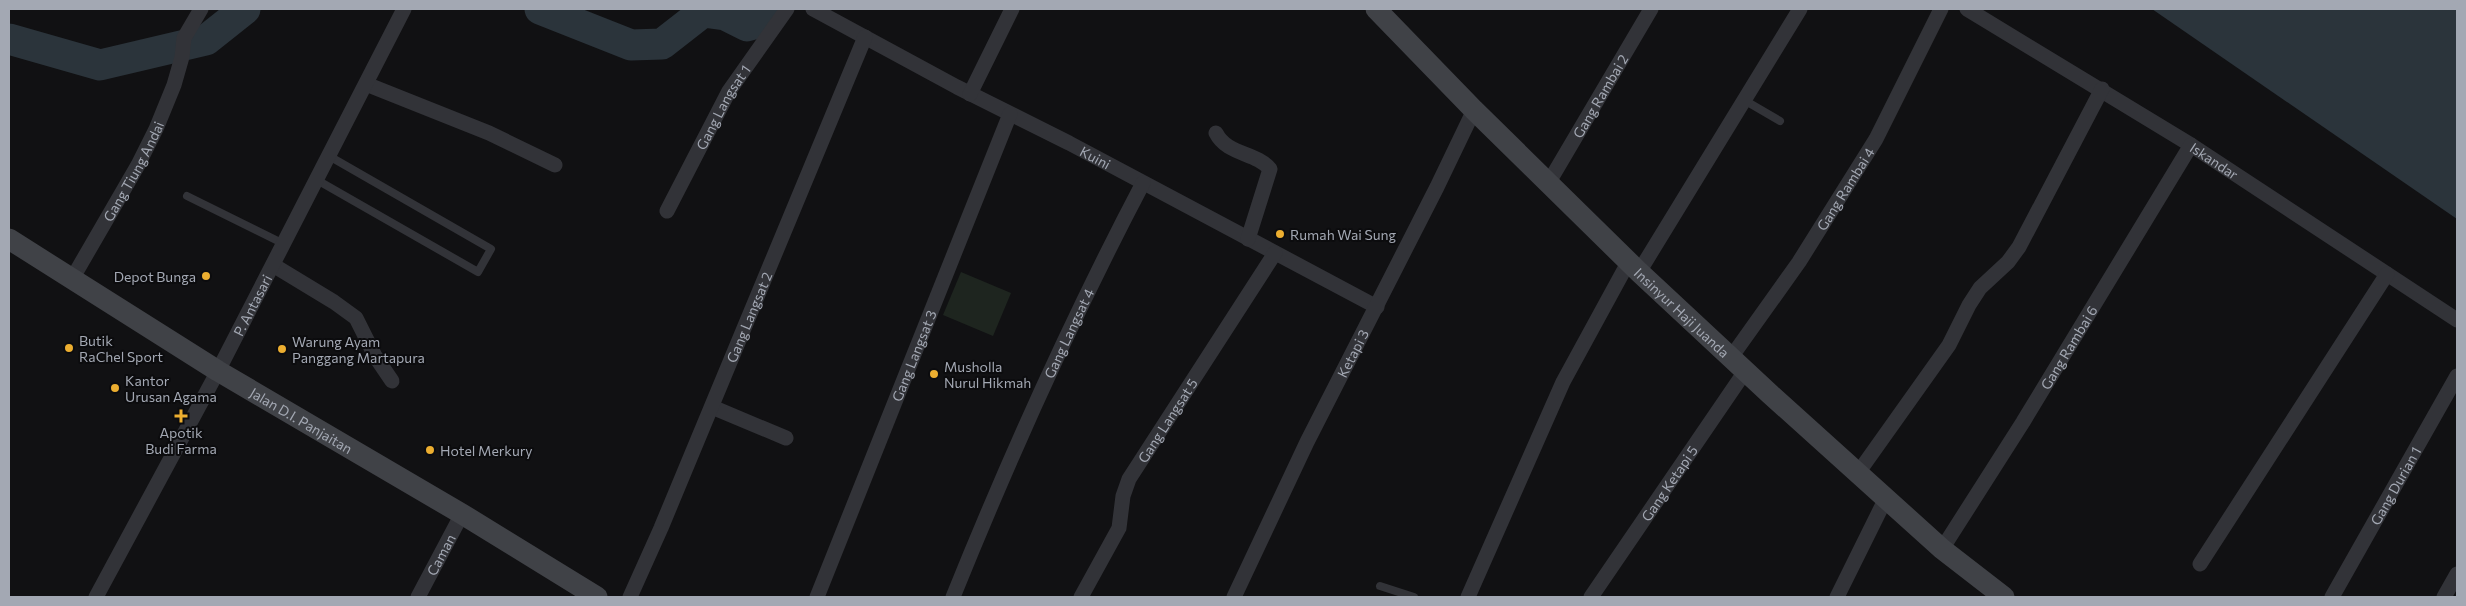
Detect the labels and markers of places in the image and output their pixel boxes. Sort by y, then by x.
place label: Rumah Wai Sung [1290,226,1397,243]
marker: Rumah Wai Sung [1274,228,1286,240]
place label: Depot Bunga [114,268,196,285]
marker: Depot Bunga [200,270,212,282]
place label: Butik RaChel Sport [79,332,163,365]
place label: Warung Ayam Panggang Martapura [292,333,425,366]
marker: Butik RaChel Sport [63,342,75,354]
marker: Warung Ayam Panggang Martapura [276,343,288,355]
place label: Musholla Nurul Hikmah [944,358,1031,391]
marker: Musholla Nurul Hikmah [928,368,940,380]
place label: Kantor Urusan Agama [125,372,217,405]
marker: Kantor Urusan Agama [109,382,121,394]
marker: Apotik Budi Farma [175,410,187,422]
place label: Apotik Budi Farma [145,424,217,457]
place label: Hotel Merkury [440,442,533,459]
marker: Hotel Merkury [424,444,436,456]

